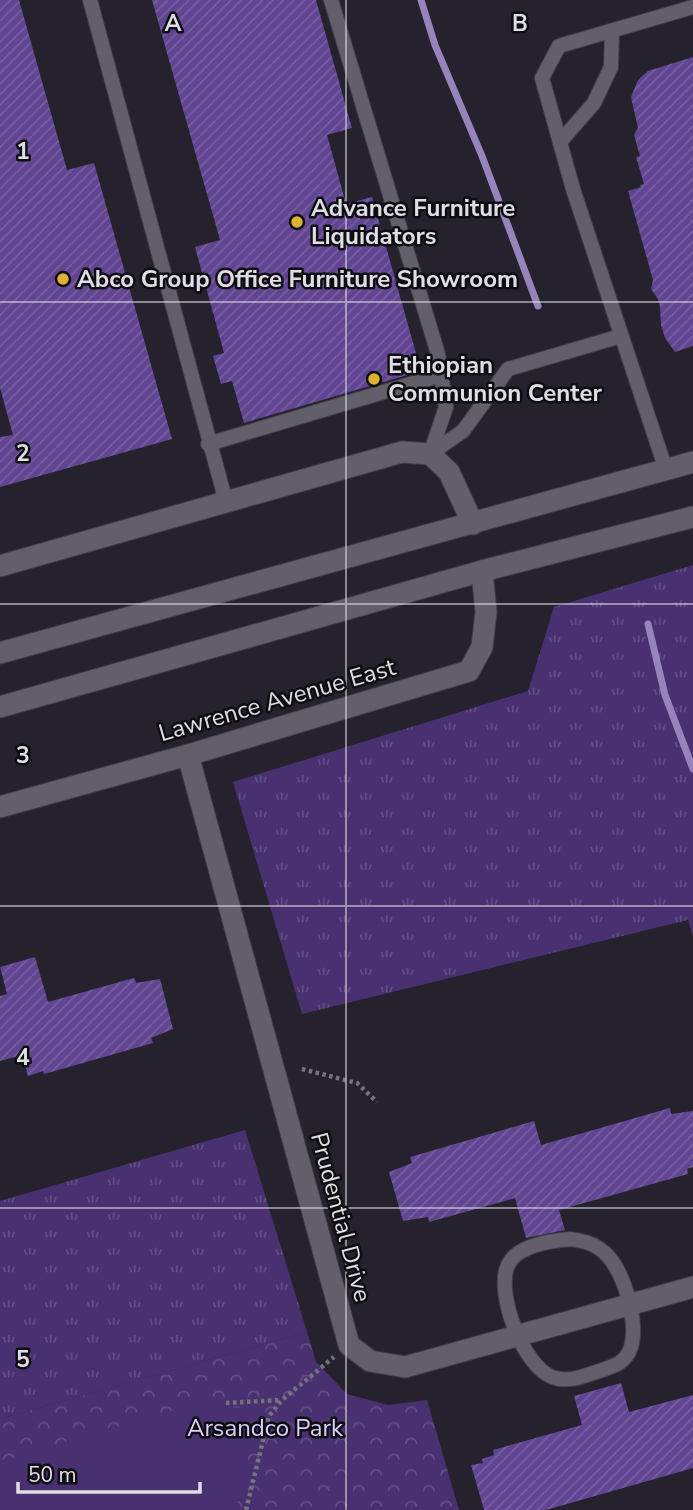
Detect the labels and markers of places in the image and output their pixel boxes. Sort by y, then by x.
place label: Advance Furniture Liquidators [311,192,515,252]
marker: Advance Furniture Liquidators [289,214,305,230]
place label: Abco Group Office Furniture Showroom [77,263,518,295]
marker: Abco Group Office Furniture Showroom [55,271,71,287]
place label: Ethiopian Communion Center [388,349,602,409]
marker: Ethiopian Communion Center [366,371,382,387]

